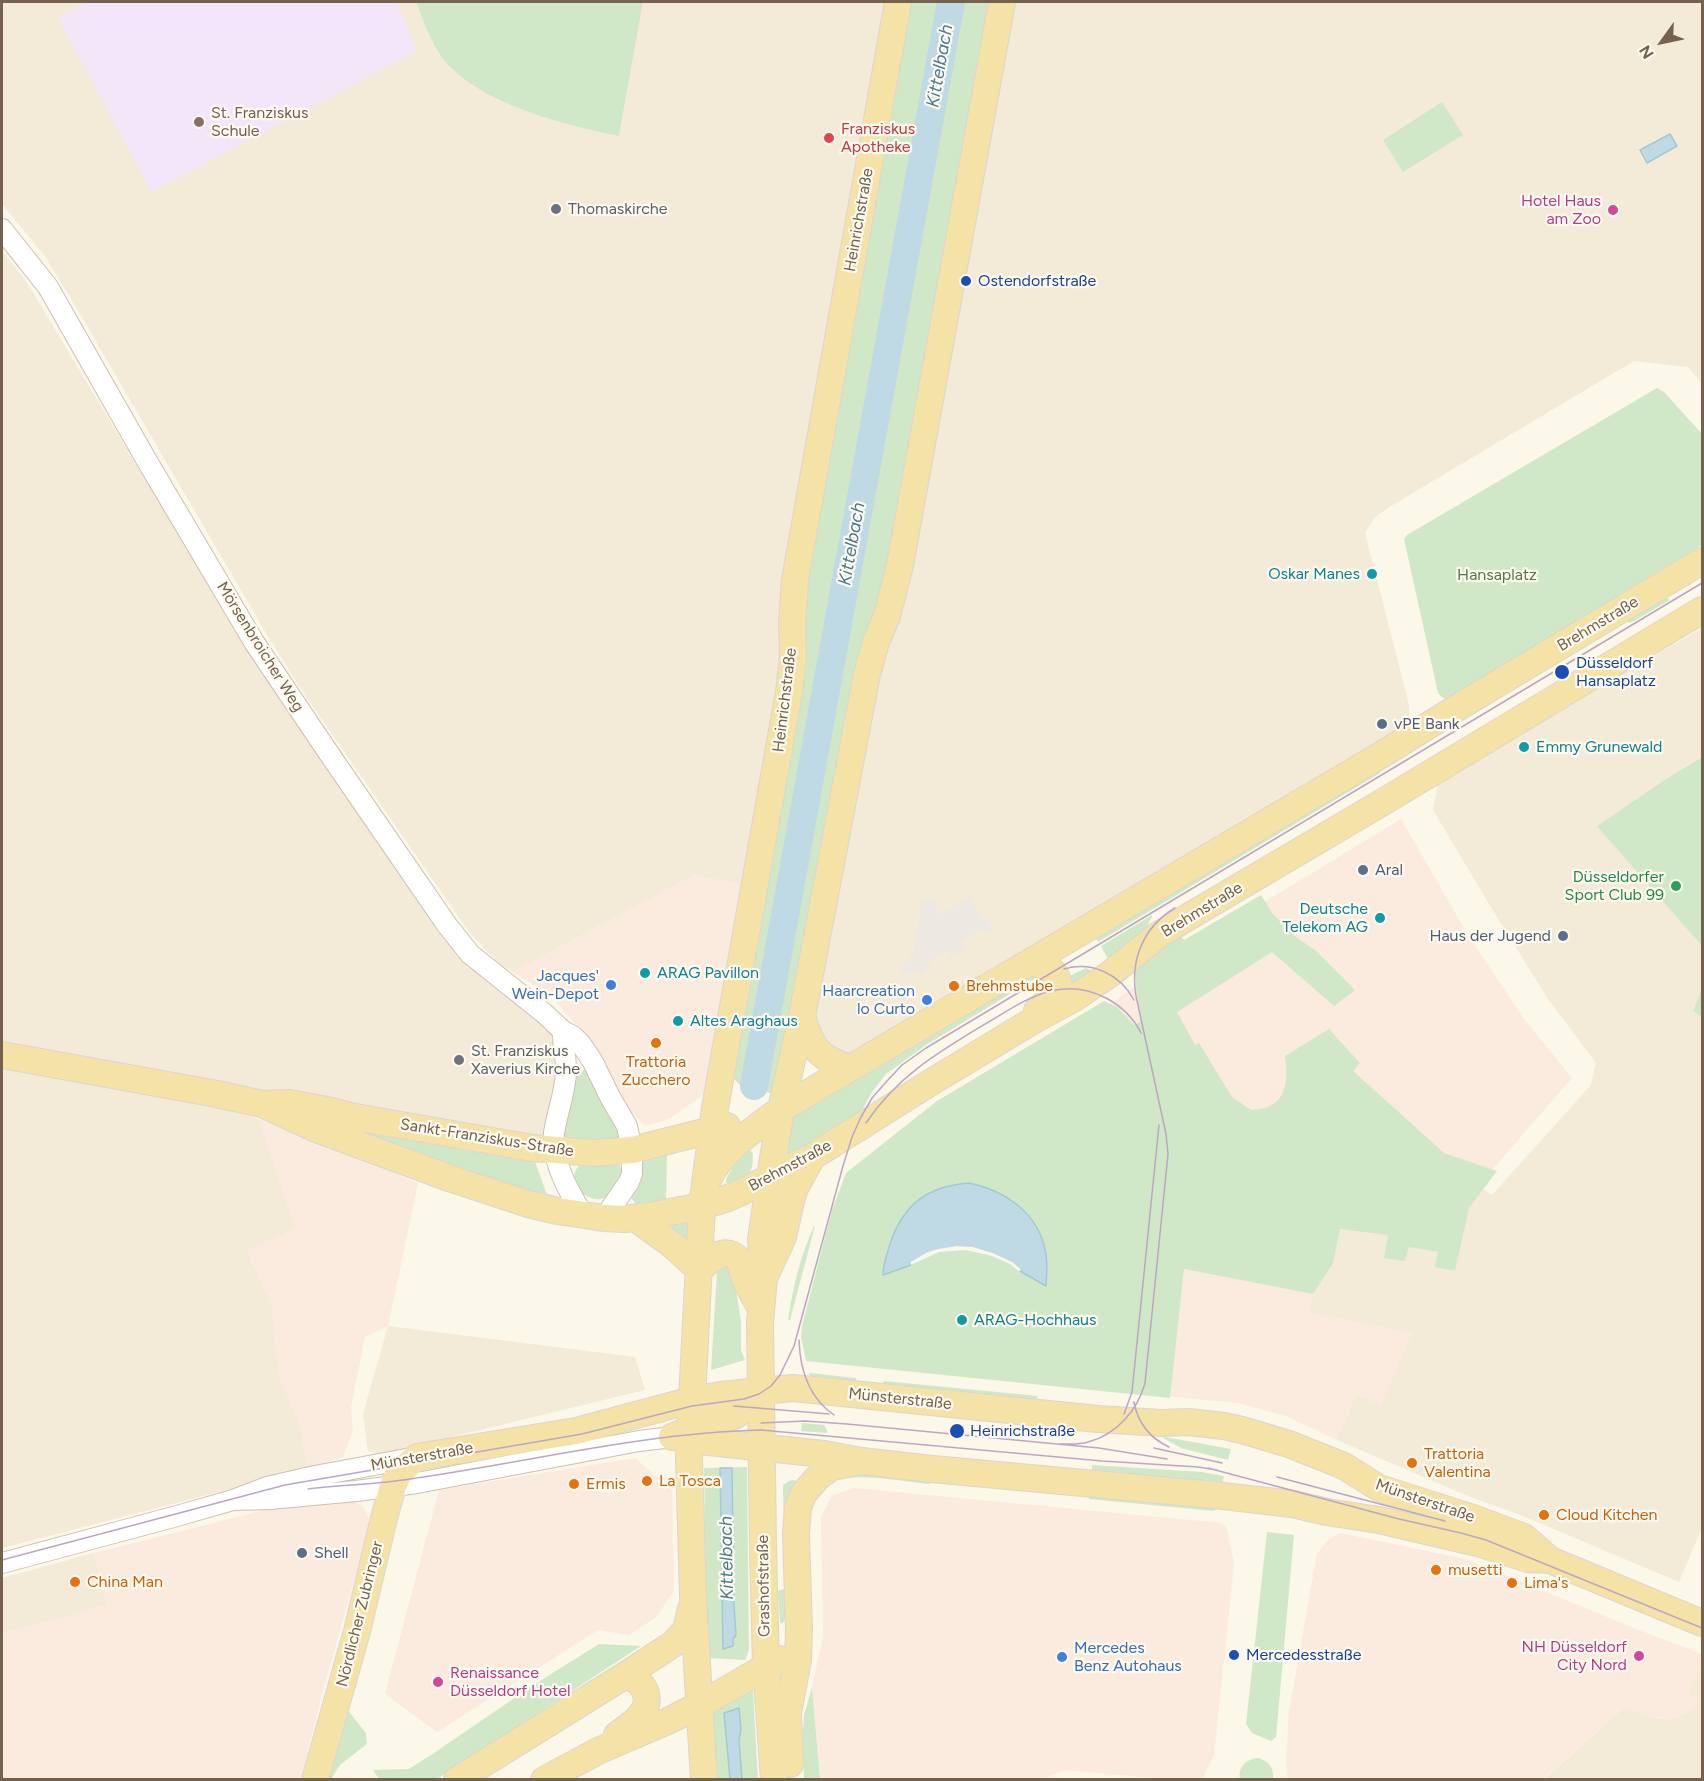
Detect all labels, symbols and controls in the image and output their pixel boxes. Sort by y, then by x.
north arrow [1632,12,1692,72]
water label: Kittelbach [922,23,958,109]
text: N [1635,42,1658,62]
place label: St. Franziskus Schule [211,103,308,141]
marker: St. Franziskus Schule [192,115,206,129]
place label: Franziskus Apotheke [841,119,915,157]
marker: Franziskus Apotheke [822,131,836,145]
street label: Heinrichstraße [840,167,878,273]
place label: Hotel Haus am Zoo [1521,191,1601,229]
place label: Thomaskirche [568,199,667,219]
marker: Thomaskirche [549,202,563,216]
marker: Hotel Haus am Zoo [1606,203,1620,217]
place label: Ostendorfstraße [978,271,1096,291]
marker: Ostendorfstraße [959,274,973,288]
water label: Kittelbach [834,501,870,587]
place label: Oskar Manes [1268,564,1360,584]
park label: Hansaplatz [1457,565,1537,585]
marker: Oskar Manes [1365,567,1379,581]
street label: Mörsenbroicher Weg [212,578,308,716]
street label: Brehmstraße [1554,592,1642,656]
street label: Heinrichstraße [769,647,801,753]
place label: Düsseldorf Hansaplatz [1576,653,1656,691]
marker: Düsseldorf Hansaplatz [1553,663,1571,681]
place label: vPE Bank [1394,714,1460,734]
marker: vPE Bank [1375,717,1389,731]
place label: Emmy Grunewald [1536,737,1662,757]
marker: Emmy Grunewald [1517,740,1531,754]
place label: Aral [1375,860,1403,880]
marker: Aral [1356,863,1370,877]
place label: Düsseldorfer Sport Club 99 [1565,867,1664,905]
street label: Brehmstraße [1158,878,1246,942]
marker: Düsseldorfer Sport Club 99 [1669,879,1683,893]
place label: Deutsche Telekom AG [1282,899,1368,937]
marker: Deutsche Telekom AG [1373,911,1387,925]
place label: Haus der Jugend [1429,926,1551,946]
marker: Haus der Jugend [1556,929,1570,943]
place label: ARAG Pavillon [657,963,759,983]
place label: Jacques' Wein-Depot [512,966,599,1004]
marker: ARAG Pavillon [638,966,652,980]
place label: Brehmstube [966,976,1053,996]
marker: Jacques' Wein-Depot [604,978,618,992]
marker: Brehmstube [947,979,961,993]
place label: Haarcreation lo Curto [822,981,915,1019]
marker: Haarcreation lo Curto [920,993,934,1007]
place label: Altes Araghaus [690,1011,798,1031]
marker: Altes Araghaus [671,1014,685,1028]
marker: Trattoria Zucchero [649,1036,663,1050]
place label: St. Franziskus Xaverius Kirche [471,1041,580,1079]
place label: Trattoria Zucchero [622,1052,690,1090]
marker: St. Franziskus Xaverius Kirche [452,1053,466,1067]
street label: Sankt-Franziskus-Straße [399,1115,575,1161]
street label: Brehmstraße [745,1136,835,1196]
place label: ARAG-Hochhaus [974,1310,1096,1330]
marker: ARAG-Hochhaus [955,1313,969,1327]
street label: Münsterstraße [847,1384,953,1414]
place label: Heinrichstraße [970,1421,1075,1441]
marker: Heinrichstraße [948,1422,966,1440]
street label: Münsterstraße [369,1439,475,1475]
place label: Trattoria Valentina [1424,1444,1491,1482]
marker: Trattoria Valentina [1405,1456,1419,1470]
place label: La Tosca [659,1471,721,1491]
place label: Ermis [586,1474,626,1494]
marker: La Tosca [640,1474,654,1488]
street label: Münsterstraße [1373,1475,1477,1527]
marker: Ermis [567,1477,581,1491]
place label: Cloud Kitchen [1556,1505,1657,1525]
marker: Cloud Kitchen [1537,1508,1551,1522]
water label: Kittelbach [715,1516,739,1600]
street label: Grashofstraße [754,1535,774,1637]
street label: Nördlicher Zubringer [333,1539,387,1689]
place label: Shell [314,1543,349,1563]
marker: Shell [295,1546,309,1560]
place label: musetti [1448,1560,1503,1580]
marker: musetti [1429,1563,1443,1577]
place label: China Man [87,1572,163,1592]
place label: Lima's [1524,1573,1568,1593]
marker: China Man [68,1575,82,1589]
marker: Lima's [1505,1576,1519,1590]
place label: NH Düsseldorf City Nord [1522,1637,1627,1675]
place label: Mercedes Benz Autohaus [1074,1638,1182,1676]
place label: Mercedesstraße [1246,1645,1361,1665]
marker: Mercedesstraße [1227,1648,1241,1662]
marker: NH Düsseldorf City Nord [1632,1649,1646,1663]
marker: Mercedes Benz Autohaus [1055,1650,1069,1664]
place label: Renaissance Düsseldorf Hotel [450,1663,571,1701]
marker: Renaissance Düsseldorf Hotel [431,1675,445,1689]

